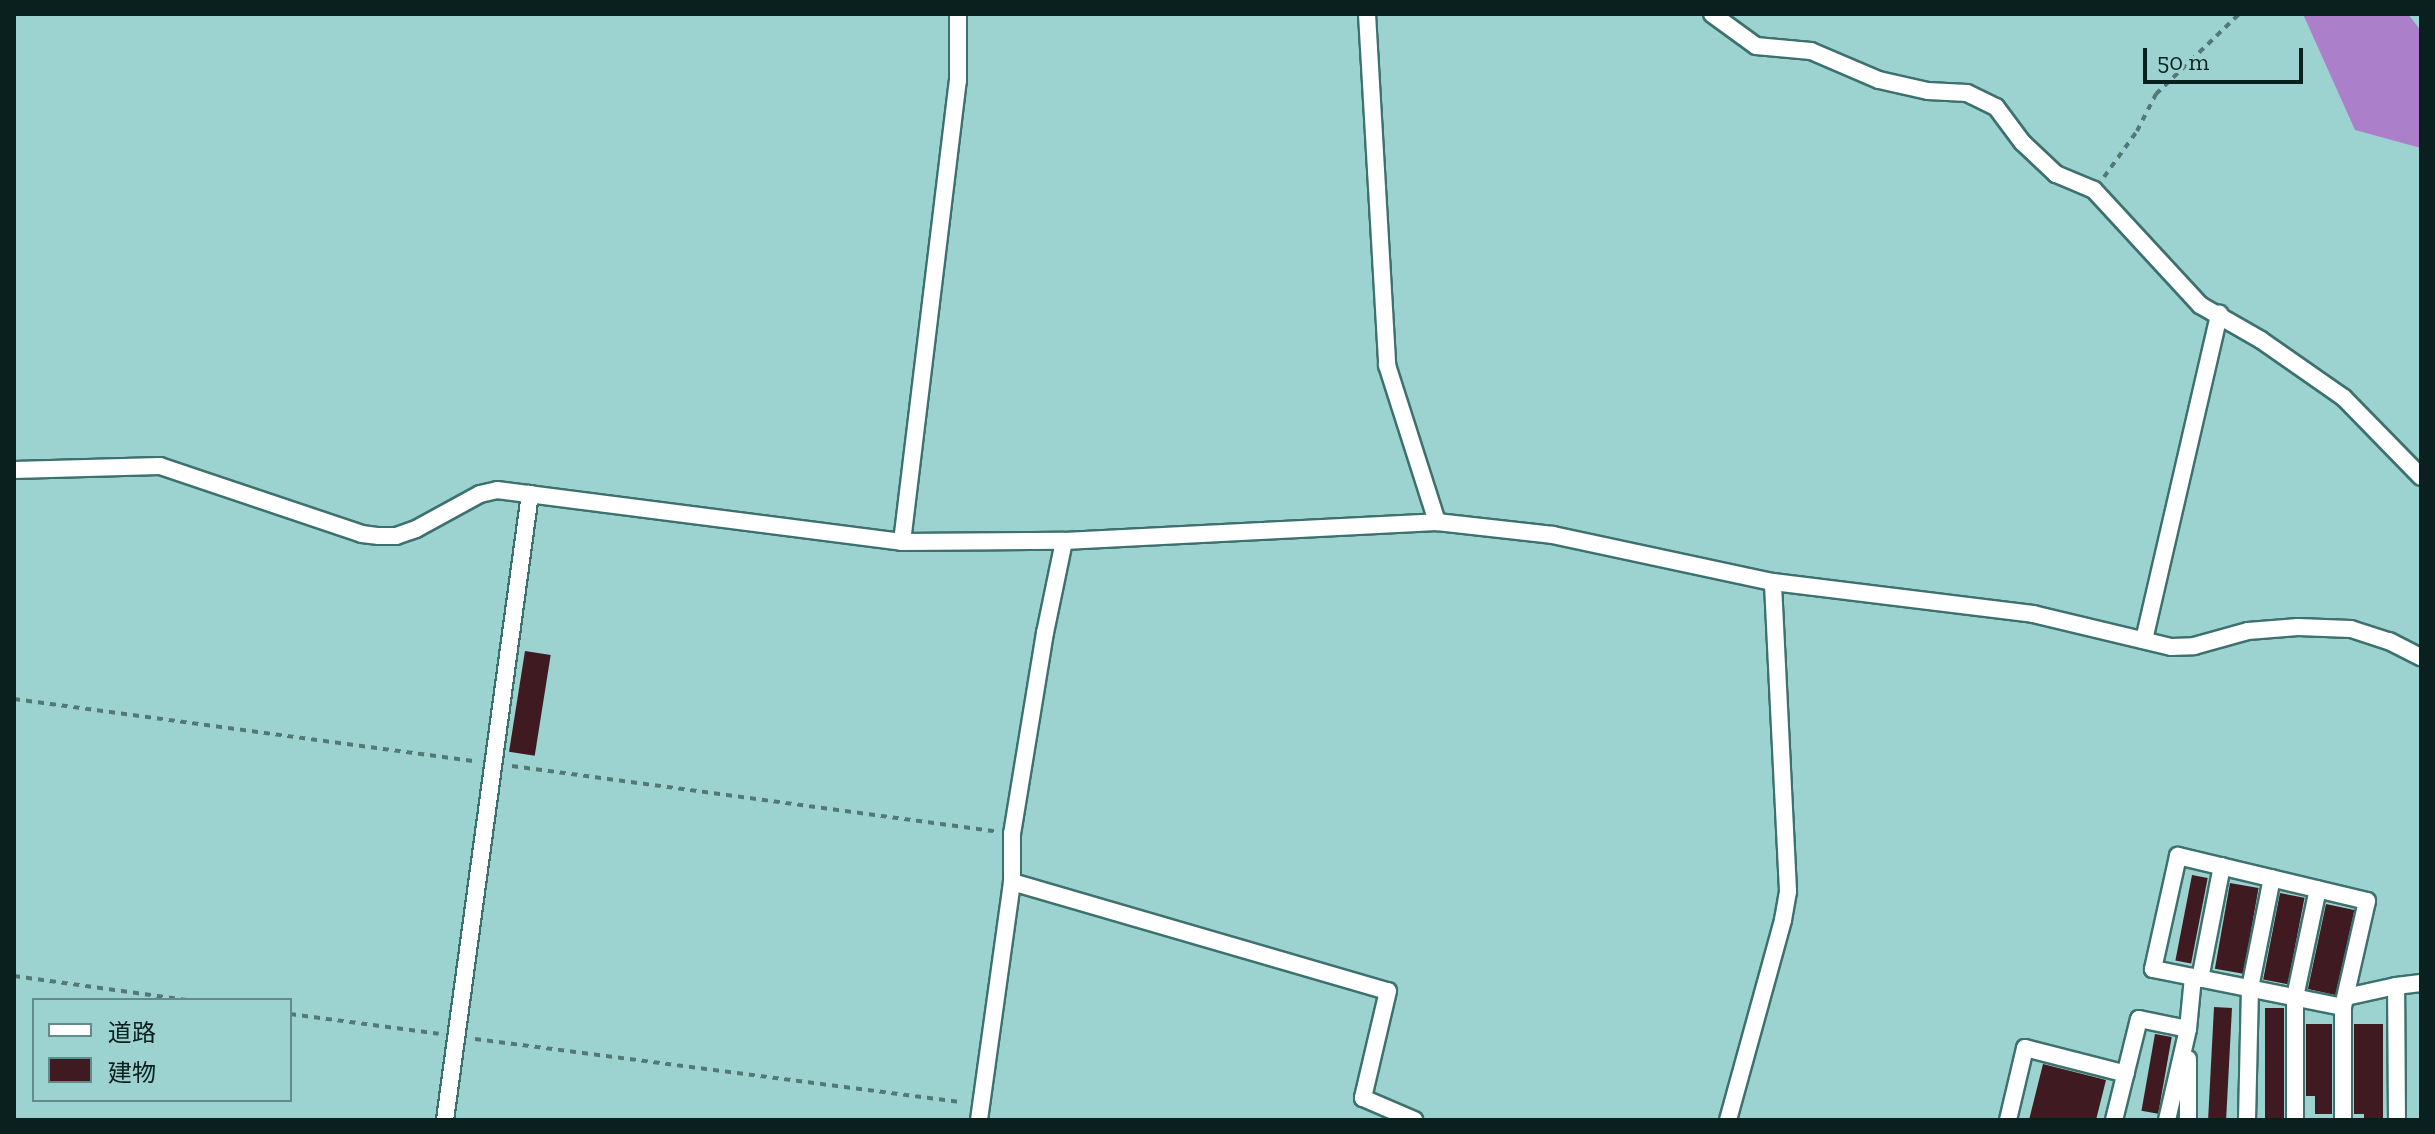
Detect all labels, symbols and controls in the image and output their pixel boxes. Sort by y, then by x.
scale bar [2147,32,2307,82]
text: 50 m [2157,47,2209,76]
legend [32,998,292,1102]
text: 道路 [108,1018,156,1047]
text: 建物 [108,1058,156,1087]

